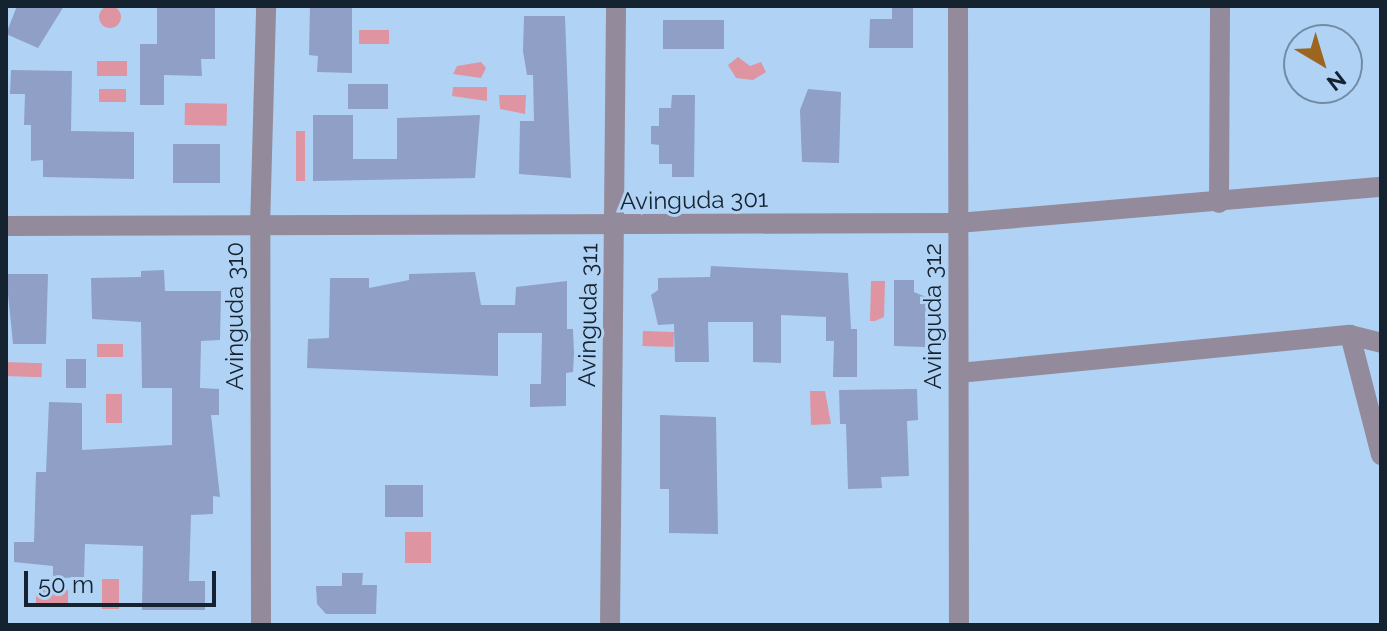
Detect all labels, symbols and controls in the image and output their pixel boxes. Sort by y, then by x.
north arrow [1283,24,1363,104]
text: N [1322,66,1351,97]
street label: Avinguda 301 [620,184,768,216]
street label: Avinguda 310 [221,242,249,390]
street label: Avinguda 311 [572,243,604,387]
street label: Avinguda 312 [919,243,947,389]
scale bar [28,555,220,605]
text: 50 m [38,570,94,599]

